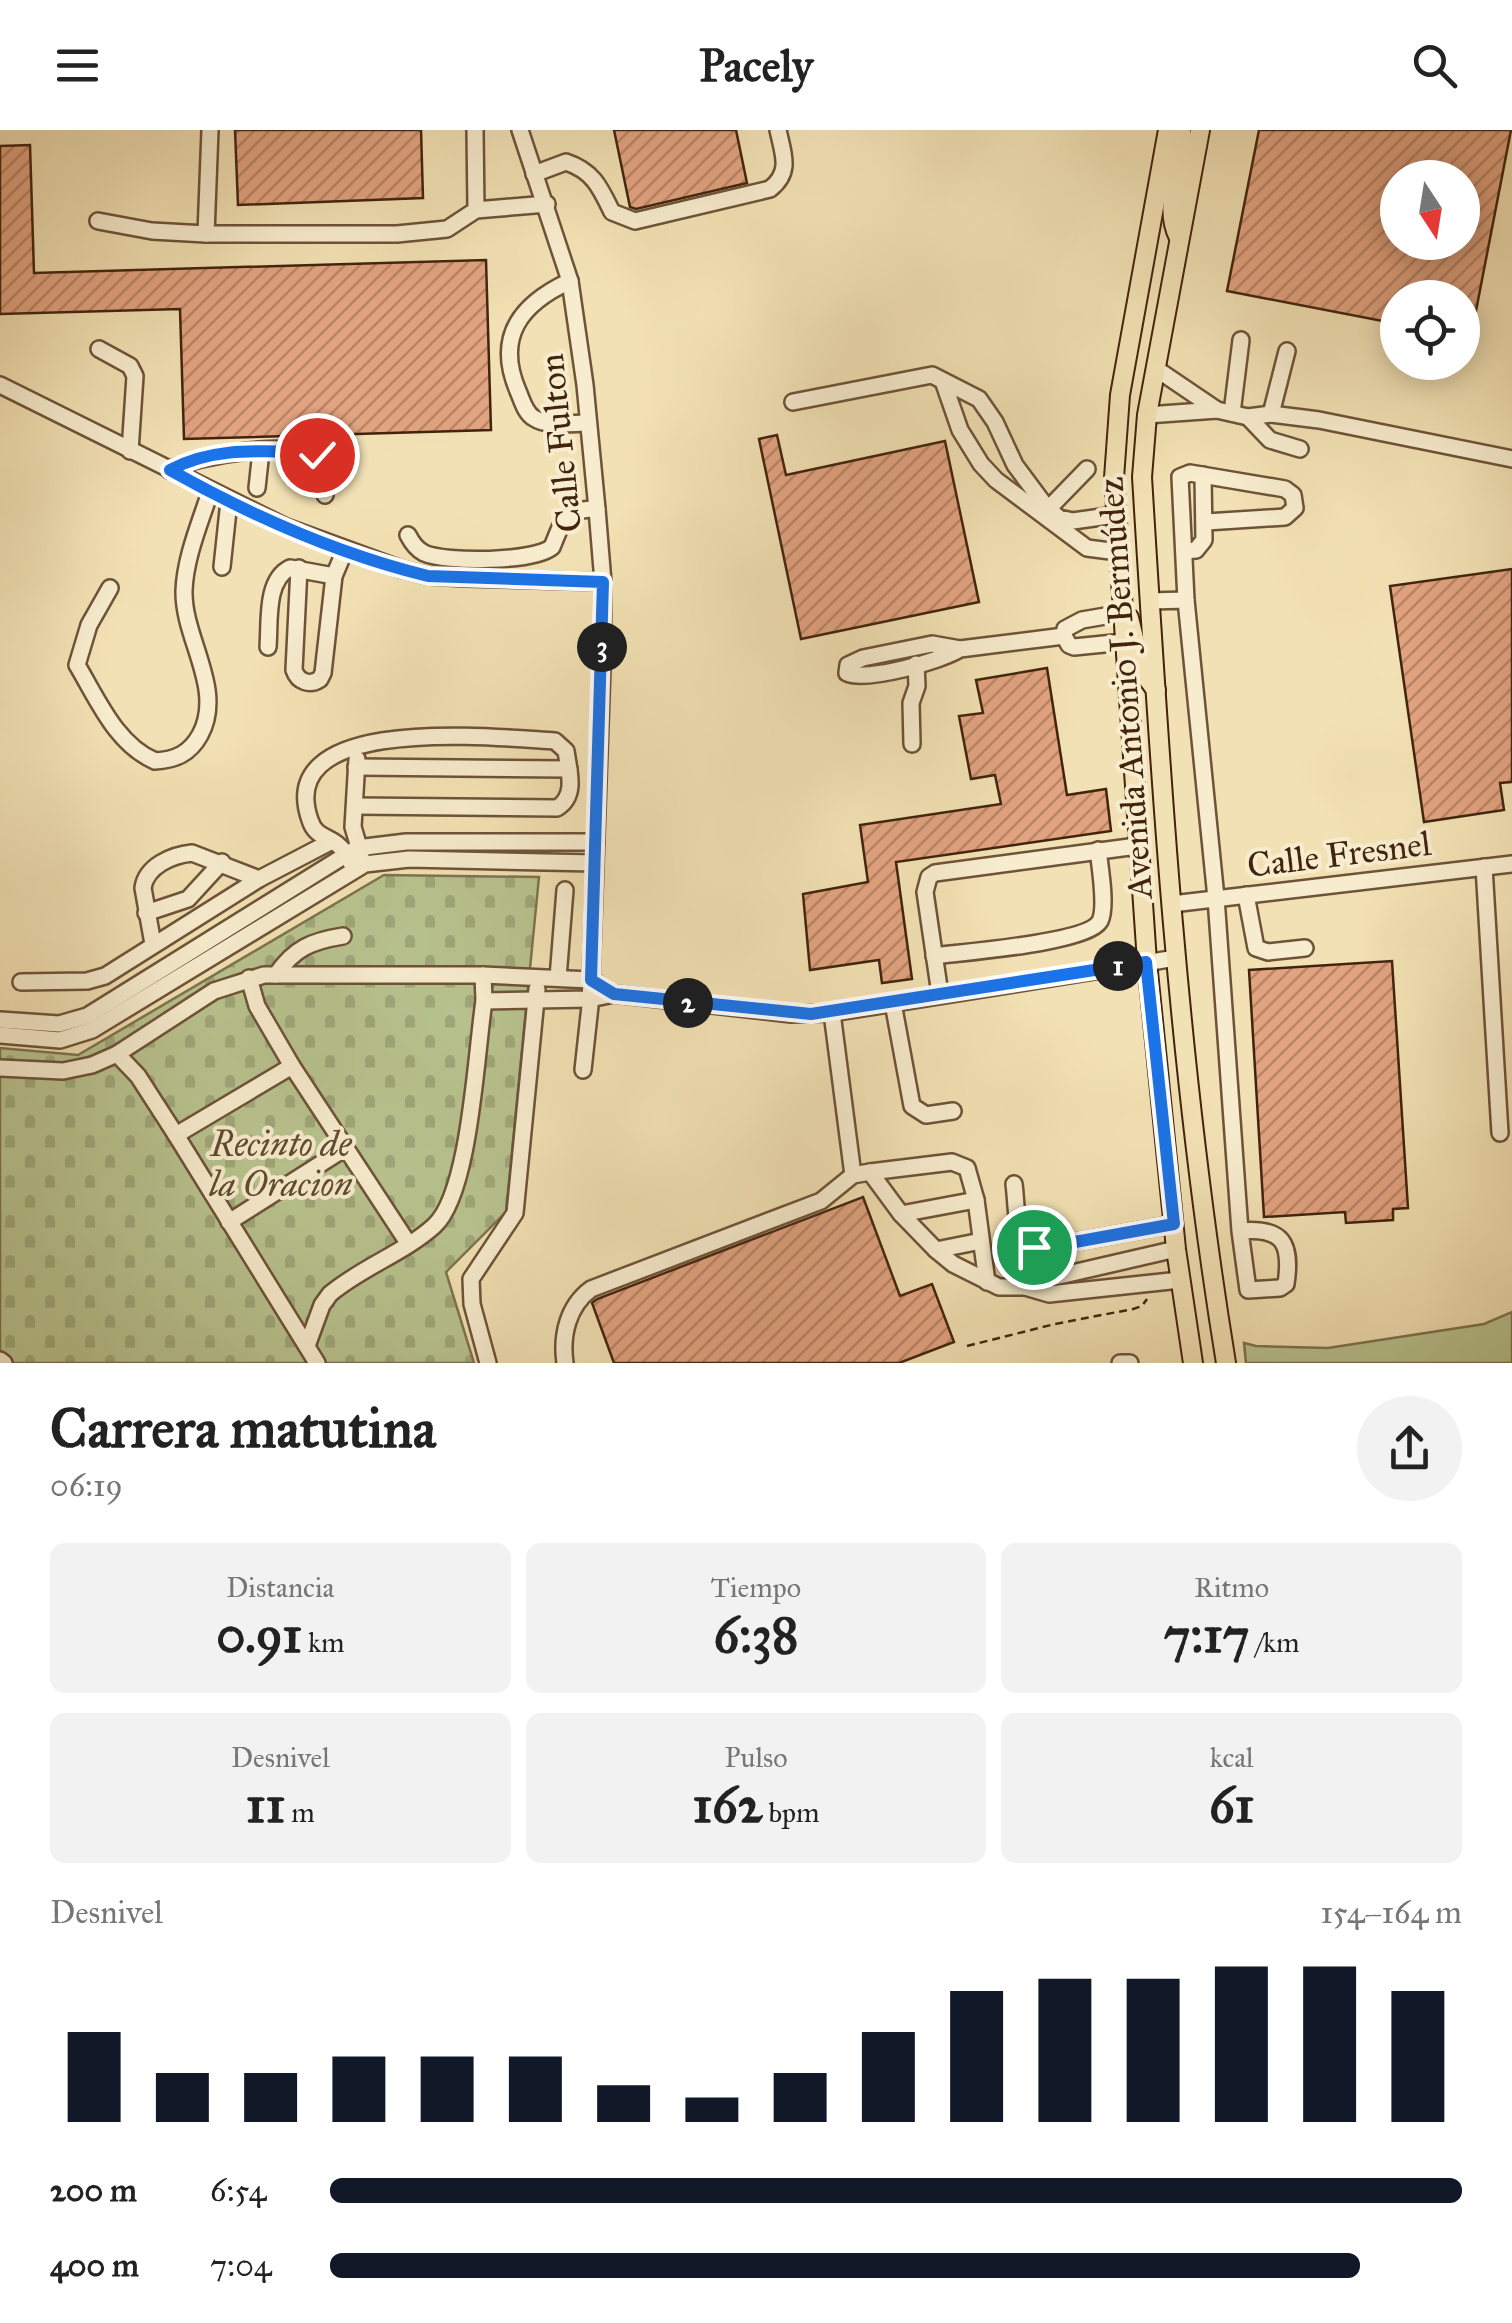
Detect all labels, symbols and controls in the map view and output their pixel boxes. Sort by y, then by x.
icon: menu [50,38,105,93]
text: Pacely [699,38,813,93]
icon: search [1407,38,1462,93]
north arrow [1380,160,1480,260]
map controls [1380,160,1480,380]
button: locate [1380,280,1480,380]
street label: Calle Fulton [530,351,591,534]
pin [275,413,360,498]
icon: check [290,428,345,483]
street label: Avenida Antonio J. Bermúdez [1089,476,1162,902]
pin: 3 [577,622,627,672]
text: 3 [596,629,608,664]
street label: Calle Fresnel [1245,822,1434,887]
pin: 1 [1093,941,1143,991]
text: 1 [1112,948,1124,983]
pin: 2 [663,978,713,1028]
text: 2 [681,985,695,1020]
park label: Recinto de la Oracion [209,1123,353,1206]
pin [992,1205,1077,1290]
icon: arrive [1007,1220,1062,1275]
text: Carrera matutina [50,1395,436,1462]
button: share [1357,1396,1462,1501]
text: 06:19 [50,1466,123,1505]
text: Distancia [226,1570,334,1605]
text: Tiempo [711,1570,801,1605]
text: Ritmo [1194,1570,1269,1605]
text: 0.91 [216,1605,302,1666]
text: 6:38 [714,1605,798,1666]
text: 7:17 [1164,1605,1249,1666]
text: km [302,1625,344,1660]
text: /km [1249,1625,1300,1660]
text: Desnivel [231,1740,330,1775]
text: Pulso [724,1740,788,1775]
text: kcal [1210,1740,1254,1775]
text: 11 [246,1775,285,1836]
text: 162 [693,1775,762,1836]
text: 61 [1209,1775,1254,1836]
text: m [285,1795,315,1830]
text: bpm [762,1795,819,1830]
text: Desnivel [50,1893,163,1932]
text: 154–164 m [1320,1893,1462,1932]
text: 200 m [50,2171,137,2210]
text: 6:54 [210,2171,266,2210]
text: 400 m [50,2246,139,2285]
text: 7:04 [210,2246,272,2285]

